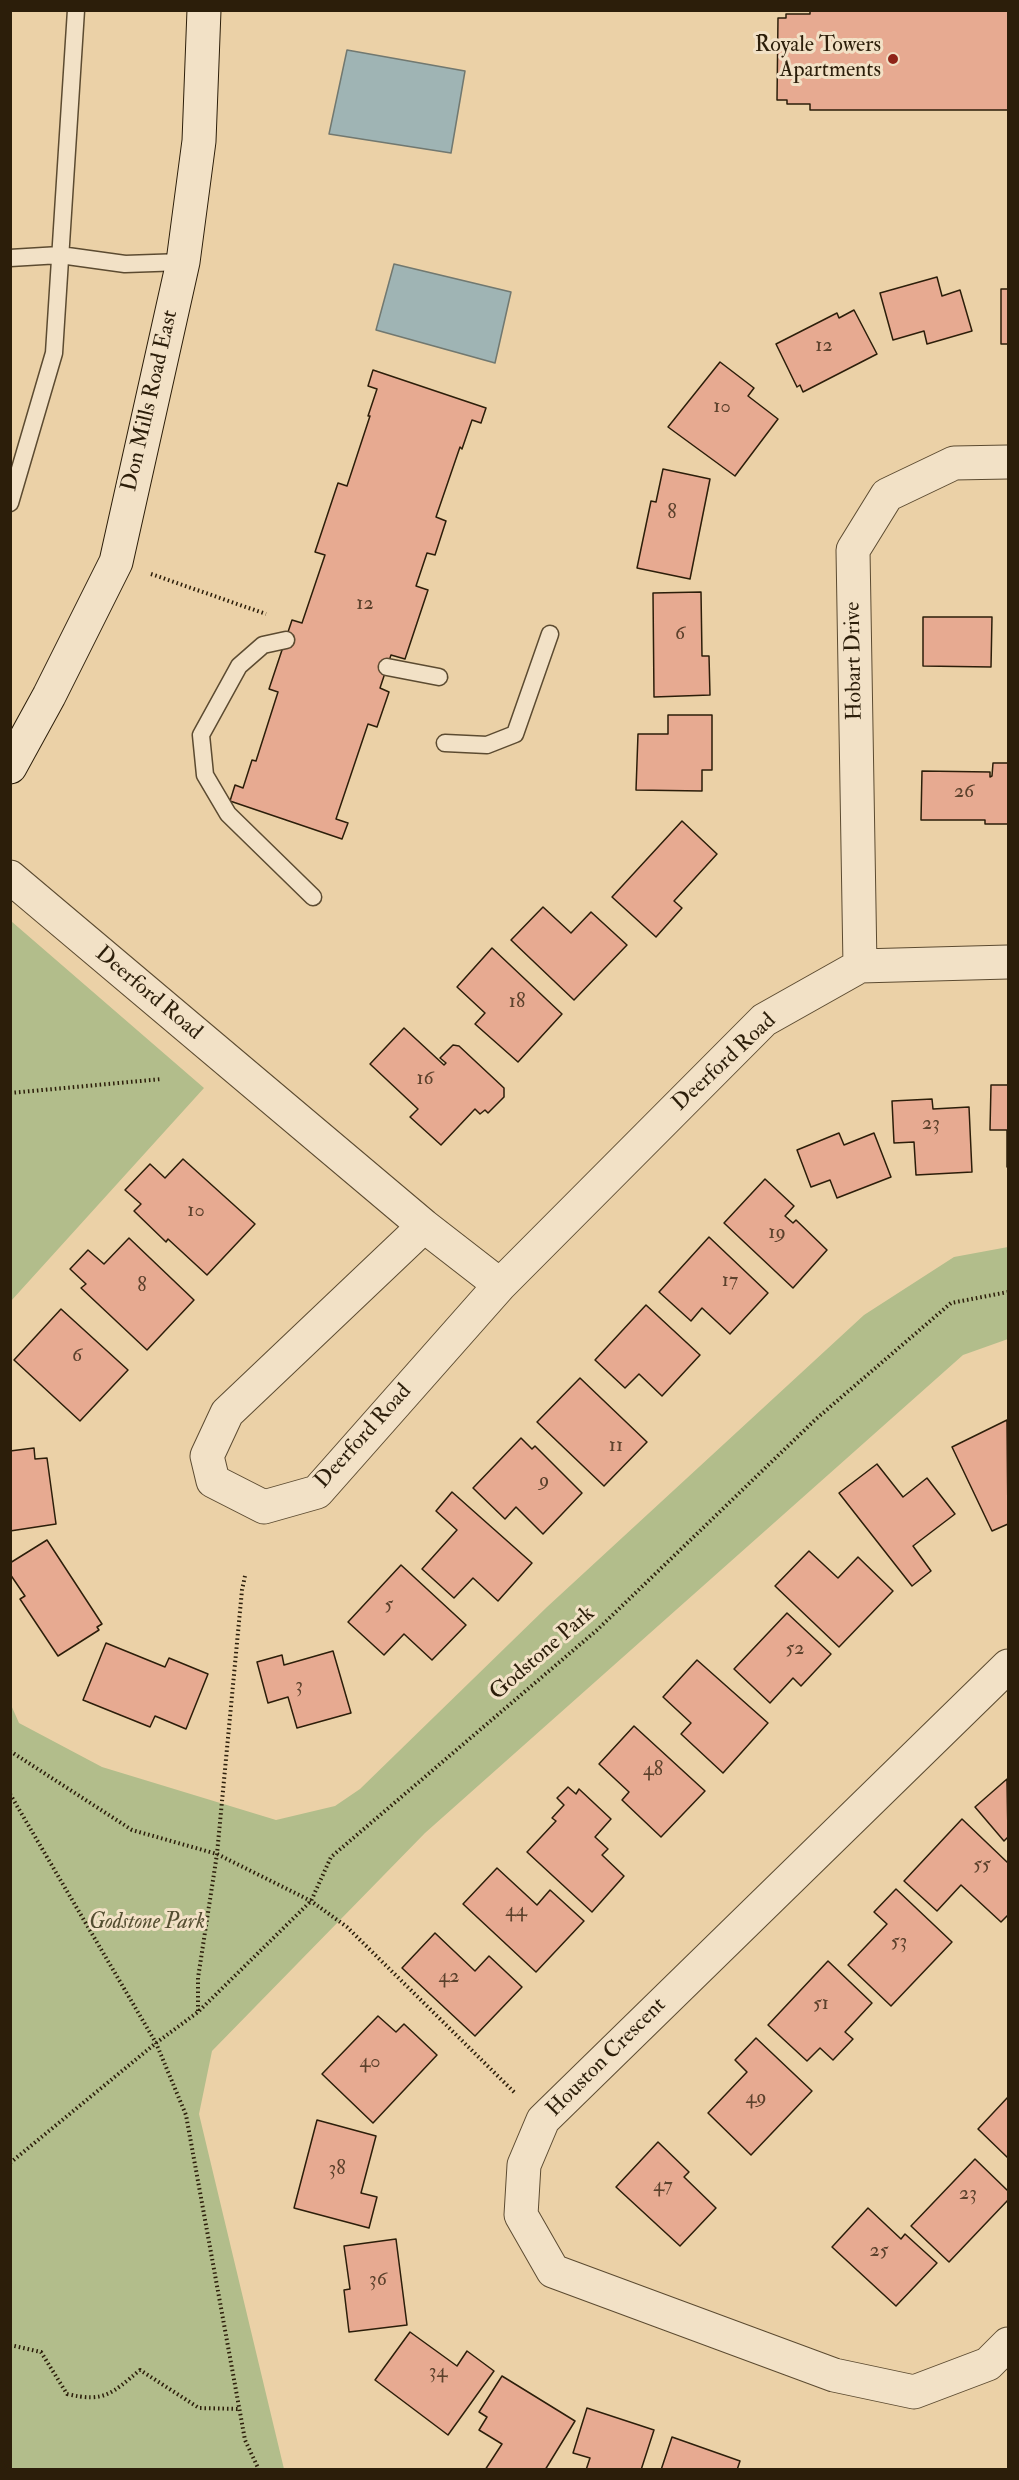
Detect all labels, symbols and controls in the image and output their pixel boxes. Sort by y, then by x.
place label: Royale Towers Apartments [755,33,881,84]
marker: Royale Towers Apartments [886,52,900,66]
street label: Don Mills Road East [117,308,185,494]
house number: 12 [815,335,833,359]
house number: 10 [713,396,731,420]
house number: 8 [667,502,677,526]
house number: 12 [356,593,374,617]
street label: Hobart Drive [841,602,869,720]
house number: 6 [675,623,685,647]
house number: 26 [954,781,974,805]
street label: Deerford Road [89,942,207,1046]
house number: 18 [509,991,525,1015]
street label: Deerford Road [668,1008,782,1118]
house number: 16 [416,1068,434,1092]
house number: 23 [922,1113,940,1137]
house number: 10 [187,1200,205,1224]
house number: 19 [768,1222,786,1246]
house number: 17 [722,1270,738,1294]
house number: 8 [137,1275,147,1299]
house number: 6 [72,1345,82,1369]
street label: Deerford Road [310,1379,418,1495]
house number: 11 [609,1435,623,1459]
house number: 9 [539,1470,549,1494]
house number: 5 [385,1594,393,1618]
street label: Godstone Park [485,1601,601,1707]
house number: 52 [786,1638,804,1662]
house number: 3 [295,1675,303,1699]
house number: 48 [643,1759,663,1783]
house number: 55 [973,1854,991,1878]
house number: 44 [505,1900,527,1924]
park label: Godstone Park [89,1910,205,1936]
house number: 53 [891,1931,907,1955]
house number: 42 [439,1966,459,1990]
street label: Houston Crescent [542,1993,672,2123]
house number: 51 [813,1993,829,2017]
house number: 40 [359,2051,381,2075]
house number: 49 [745,2087,767,2111]
house number: 38 [328,2158,346,2182]
house number: 47 [653,2175,673,2199]
house number: 23 [959,2183,977,2207]
house number: 25 [870,2240,888,2264]
house number: 36 [369,2269,387,2293]
house number: 34 [429,2361,447,2385]

